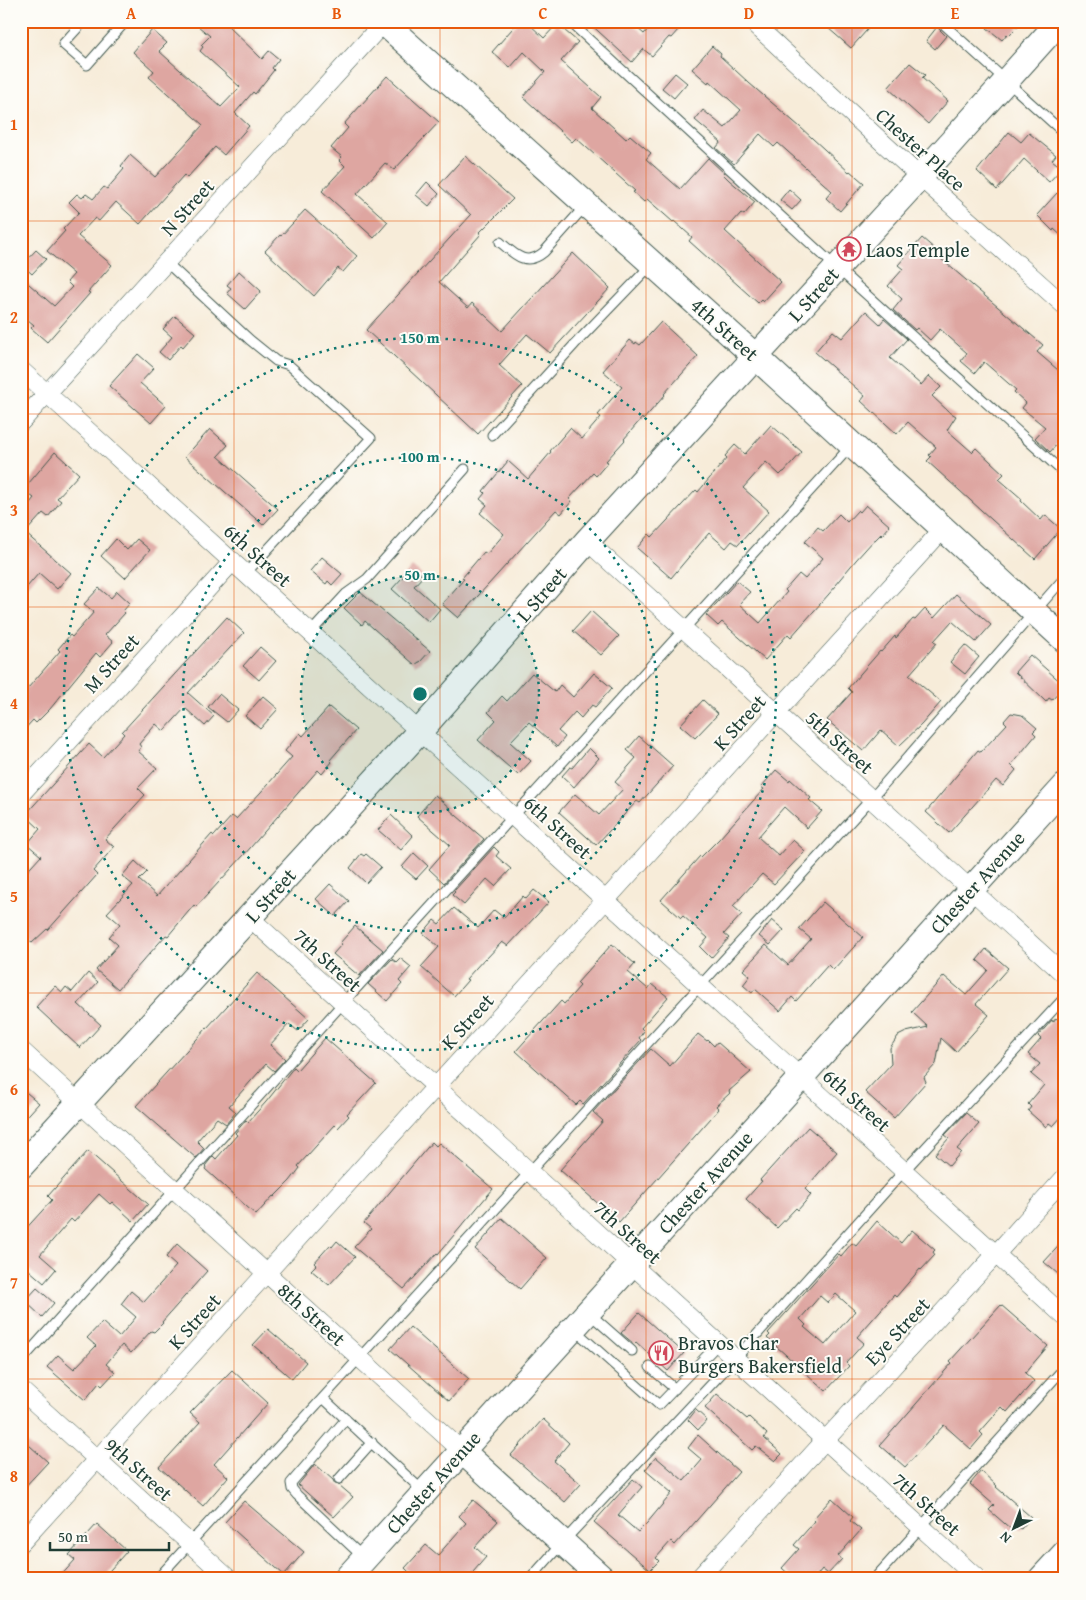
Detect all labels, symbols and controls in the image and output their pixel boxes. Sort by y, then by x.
text: A [126,1,137,25]
text: B [332,1,342,25]
text: C [538,1,548,25]
text: D [744,1,754,25]
text: E [951,1,960,25]
street label: Chester Place [869,101,973,197]
text: 1 [10,112,18,136]
street label: N Street [153,172,221,242]
place label: Laos Temple [866,235,970,264]
temple icon: Laos Temple [836,236,862,262]
street label: L Street [781,260,845,328]
street label: 4th Street [684,290,766,368]
text: 2 [10,305,18,329]
text: 150 m [400,327,440,348]
text: 100 m [400,446,440,467]
text: 3 [10,498,18,522]
street label: 6th Street [217,516,299,594]
street label: L Street [509,560,573,628]
text: 50 m [404,564,436,585]
street label: M Street [76,627,146,699]
centre of rings [411,685,429,703]
street label: K Street [706,687,772,757]
text: 4 [10,691,18,715]
street label: 5th Street [799,703,881,781]
street label: 6th Street [517,788,599,866]
street label: Chester Avenue [923,824,1031,940]
street label: L Street [238,861,302,929]
text: 5 [10,884,18,908]
street label: 7th Street [287,921,369,999]
street label: K Street [434,986,500,1056]
street label: 6th Street [816,1061,898,1139]
text: 6 [10,1077,18,1101]
street label: Chester Avenue [651,1124,759,1240]
street label: 7th Street [587,1193,669,1271]
text: 7 [10,1270,18,1294]
street label: 8th Street [271,1275,353,1353]
street label: K Street [161,1286,227,1356]
street label: Eye Street [858,1290,936,1372]
place label: Bravos Char Burgers Bakersfield [678,1328,842,1380]
restaurant icon: Bravos Char Burgers Bakersfield [648,1340,674,1366]
street label: Chester Avenue [379,1424,487,1540]
street label: 9th Street [98,1430,180,1508]
text: 8 [10,1464,18,1488]
street label: 7th Street [886,1465,968,1543]
north arrow [988,1502,1038,1552]
scale bar [50,1520,169,1552]
text: 50 m [58,1526,89,1547]
text: N [995,1527,1015,1548]

